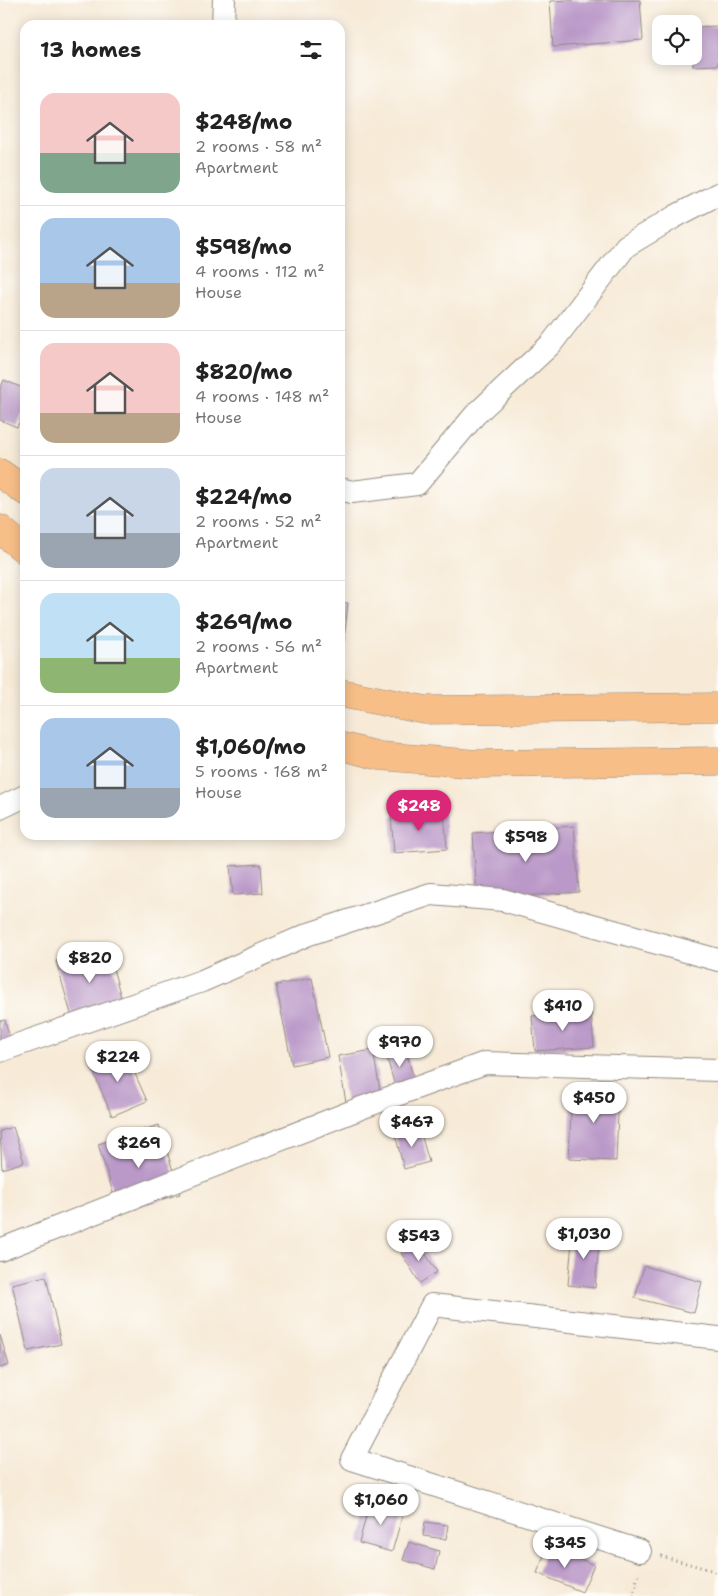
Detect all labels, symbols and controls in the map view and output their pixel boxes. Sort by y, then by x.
map controls [652,15,702,65]
button: locate [652,15,702,65]
text: 13 homes [40,36,141,64]
icon: filters [297,36,325,64]
text: $248/mo [195,108,292,136]
icon: home [80,113,140,173]
text: 2 rooms · 58 m² [195,136,322,157]
text: Apartment [195,157,278,178]
text: $598/mo [195,233,292,261]
icon: home [80,238,140,298]
text: 4 rooms · 112 m² [195,261,325,282]
text: House [195,282,242,303]
text: $820/mo [195,358,293,386]
icon: home [80,363,140,423]
text: 4 rooms · 148 m² [195,386,329,407]
text: House [195,407,242,428]
text: $224/mo [195,483,292,511]
icon: home [80,488,140,548]
text: 2 rooms · 52 m² [195,511,322,532]
text: Apartment [195,532,278,553]
text: $269/mo [195,608,292,636]
icon: home [80,613,140,673]
text: 2 rooms · 56 m² [195,636,322,657]
text: Apartment [195,657,278,678]
text: $1,060/mo [195,733,306,761]
icon: home [80,738,140,798]
text: 5 rooms · 168 m² [195,761,328,782]
text: House [195,782,242,803]
pin: $248 [389,790,449,832]
text: $248 [397,795,441,816]
pin: $598 [496,820,556,863]
text: $598 [504,826,548,847]
pin: $820 [60,942,120,984]
text: $820 [68,947,112,968]
pin: $410 [533,990,593,1032]
text: $410 [543,995,583,1016]
pin: $970 [370,1026,430,1068]
text: $970 [378,1031,422,1052]
pin: $224 [88,1040,148,1083]
text: $224 [96,1046,140,1067]
pin: $450 [564,1082,624,1124]
text: $450 [573,1087,615,1108]
pin: $467 [382,1106,442,1148]
text: $467 [390,1111,434,1132]
pin: $269 [109,1126,169,1169]
text: $269 [117,1132,161,1153]
pin: $1,030 [543,1218,625,1260]
pin: $543 [389,1220,449,1262]
text: $1,030 [557,1223,611,1244]
text: $543 [398,1225,440,1246]
pin: $1,060 [340,1484,422,1526]
text: $1,060 [354,1489,408,1510]
pin: $345 [535,1526,595,1569]
text: $345 [544,1532,586,1553]

